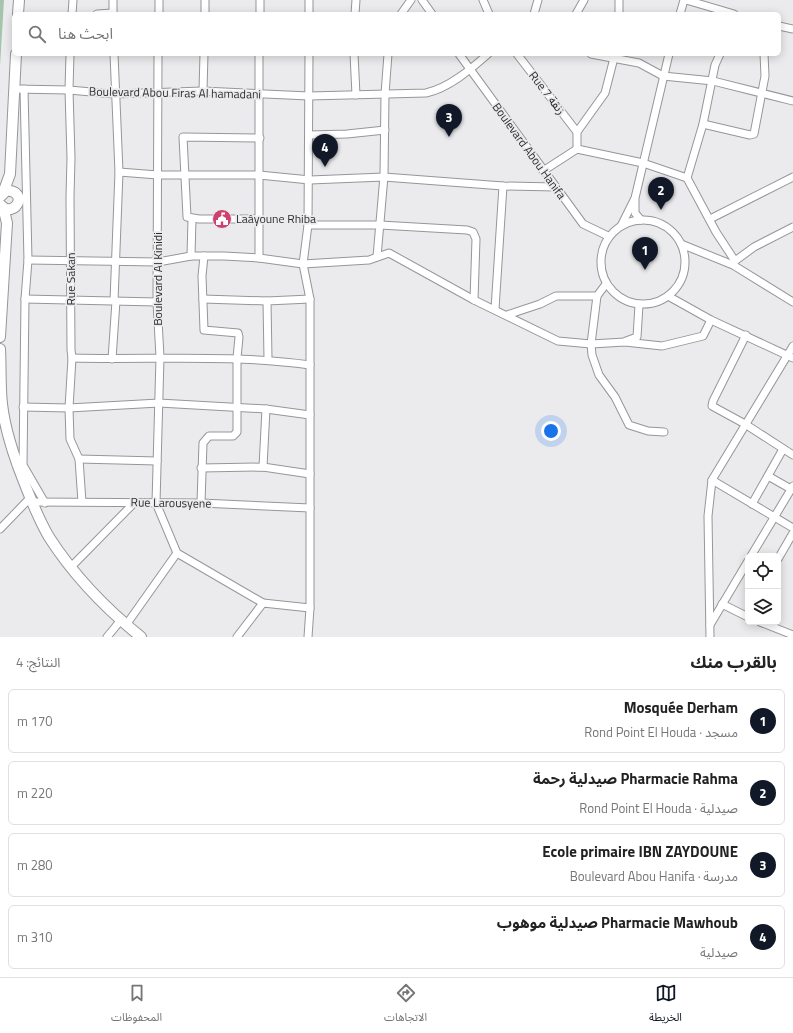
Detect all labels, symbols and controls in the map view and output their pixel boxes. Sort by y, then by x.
search box [12,12,781,56]
text: ابحث هنا [58,22,113,45]
icon: search [26,23,48,45]
street label: Rue 7 زنقة [524,67,571,119]
street label: Boulevard Abou Firas Al hamadani [89,81,261,104]
street label: Boulevard Abou Hanifa [488,98,571,203]
pin: 3 [436,104,462,137]
pin: 4 [312,134,338,167]
pin: 2 [648,177,674,210]
public building icon: Laâyoune Rhiba [211,208,233,230]
place label: Laâyoune Rhiba [236,209,316,228]
street label: Boulevard Al Kinidi [148,232,167,326]
pin: 1 [632,237,658,270]
street label: Rue Sakan [61,252,80,306]
your location [541,421,561,441]
street label: Rue Larousyene [131,492,212,513]
map controls [745,553,781,625]
button: locate [745,553,781,589]
button: layers [745,589,781,625]
text: بالقرب منك [690,649,777,675]
text: النتائج: 4 [16,652,60,672]
text: Mosquée Derham [624,696,738,719]
text: 170 m [17,711,53,731]
text: 1 [759,711,767,731]
text: مسجد · Rond Point El Houda [584,722,738,742]
text: Pharmacie Rahma صيدلية رحمة [533,767,738,790]
text: 220 m [17,783,53,803]
text: 2 [759,783,767,803]
text: صيدلية · Rond Point El Houda [579,798,738,818]
text: Ecole primaire IBN ZAYDOUNE [542,840,738,863]
text: 280 m [17,855,53,875]
text: 3 [759,855,767,875]
text: مدرسة · Boulevard Abou Hanifa [570,866,738,886]
text: Pharmacie Mawhoub صيدلية موهوب [497,911,738,934]
text: 310 m [17,927,53,947]
text: 4 [759,927,767,947]
text: صيدلية [700,942,738,962]
tab: المحفوظات [111,982,162,1029]
tab: الاتجاهات [384,982,427,1029]
tab: الخريطة [649,982,682,1029]

